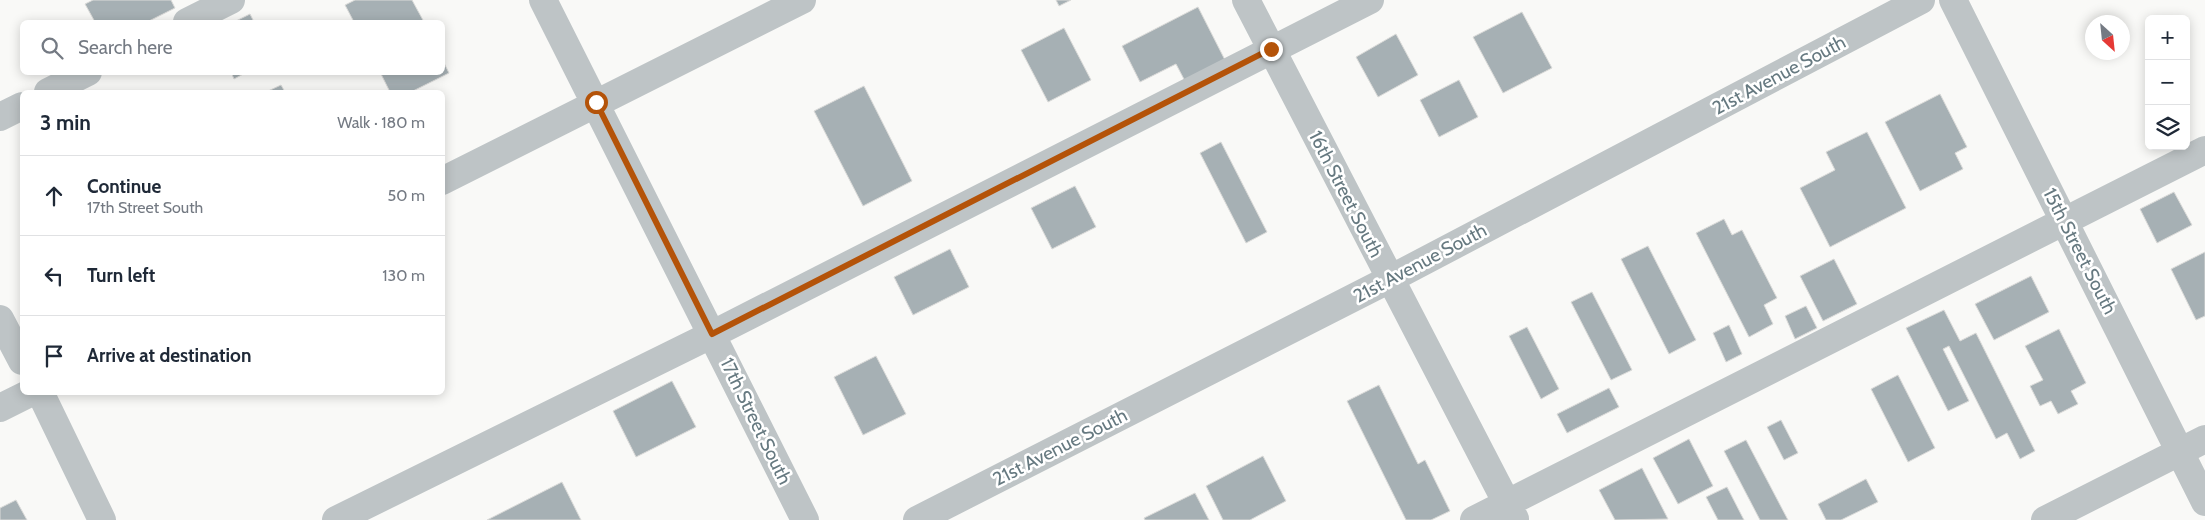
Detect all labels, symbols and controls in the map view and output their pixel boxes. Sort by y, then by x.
north arrow [2085,15,2130,60]
map controls [2145,15,2190,150]
button: + [2145,15,2190,60]
search box [20,20,445,75]
street label: 21st Avenue South [1709,30,1849,120]
icon: search [38,34,66,62]
text: Search here [78,36,172,59]
route end [1260,38,1283,61]
button: − [2145,60,2190,105]
route start [585,91,608,114]
button: layers [2145,105,2190,150]
text: 3 min [40,110,91,135]
text: Walk · 180 m [337,113,425,132]
street label: 16th Street South [1304,127,1388,261]
text: Continue [87,175,161,198]
icon: ahead [40,182,68,210]
street label: 15th Street South [2038,184,2122,318]
text: 50 m [388,186,425,205]
text: 17th Street South [87,198,203,217]
street label: 21st Avenue South [1350,218,1490,308]
icon: left [40,262,68,290]
text: Turn left [87,264,155,287]
text: 130 m [382,266,425,285]
icon: arrive [40,342,68,370]
text: Arrive at destination [87,344,251,367]
street label: 17th Street South [715,354,797,488]
street label: 21st Avenue South [989,403,1131,491]

